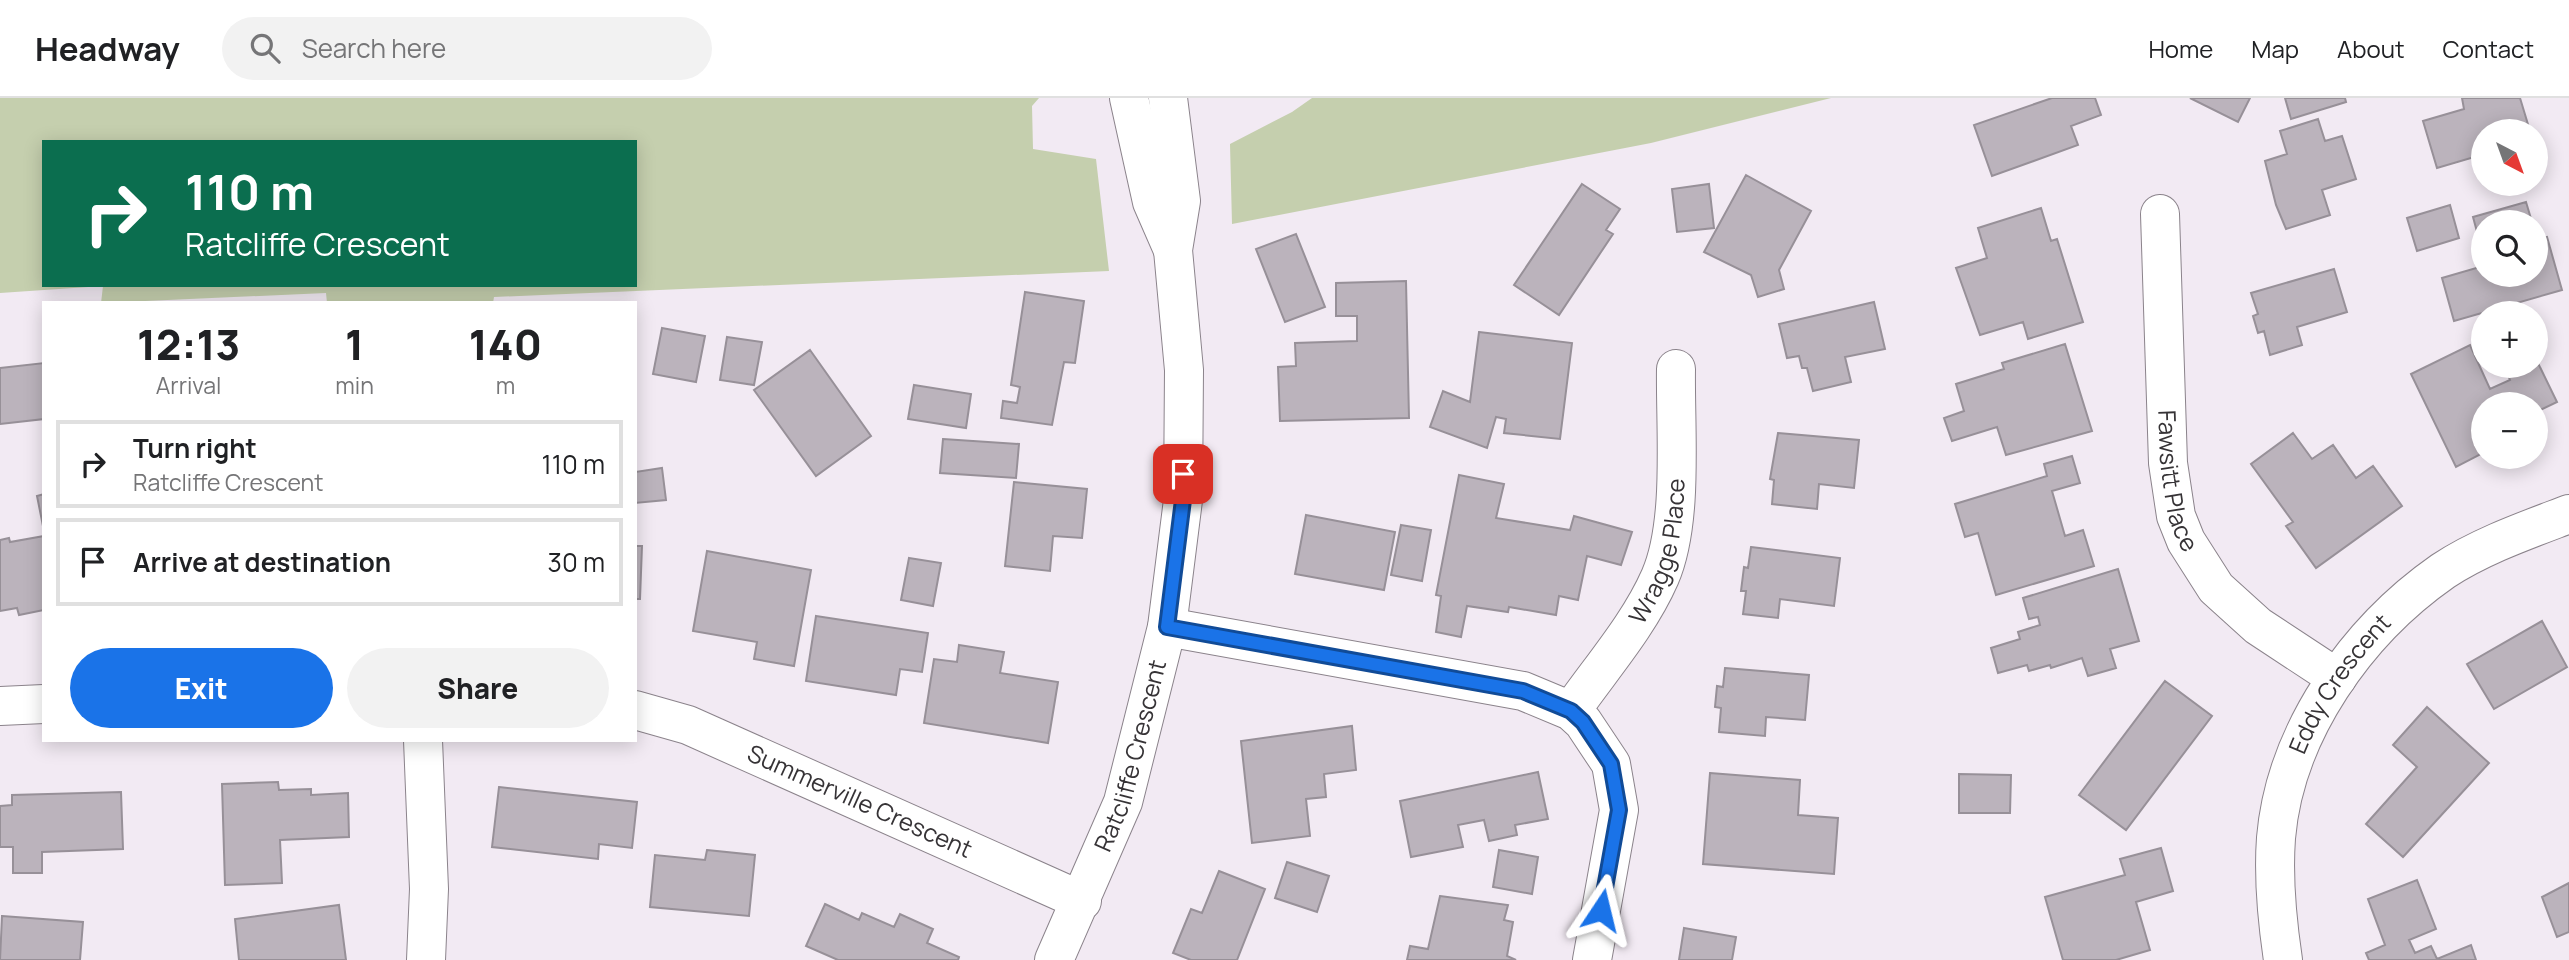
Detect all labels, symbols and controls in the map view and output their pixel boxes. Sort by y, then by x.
search box [222,17,712,80]
text: Headway [35,26,180,71]
icon: search [246,29,284,67]
text: Search here [302,30,446,66]
text: Home [2148,32,2213,65]
text: Map [2251,32,2299,65]
text: About [2337,32,2405,65]
text: Contact [2443,32,2534,65]
north arrow [2471,119,2548,196]
map controls [2471,119,2548,469]
text: 110 m [185,158,314,225]
icon: right [70,168,161,259]
button: search [2471,210,2548,287]
text: Ratcliffe Crescent [185,222,450,266]
button: + [2471,301,2548,378]
text: 12:13 [137,315,240,373]
text: 1 [345,315,364,373]
text: 140 [469,315,542,373]
text: Arrival [156,369,221,401]
text: min [335,369,374,401]
text: m [496,369,515,401]
button: − [2471,392,2548,469]
street label: Fawsitt Place [2151,409,2207,558]
text: Turn right [133,430,257,466]
pin [1153,444,1213,504]
icon: right [74,445,112,483]
text: 110 m [542,446,605,482]
icon: arrive [1164,455,1202,493]
text: Ratcliffe Crescent [133,466,323,498]
street label: Wragge Place [1620,478,1692,630]
icon: arrive [74,543,112,581]
text: Arrive at destination [133,544,391,580]
text: 30 m [548,544,605,580]
street label: Eddy Crescent [2280,606,2397,758]
button: Exit [70,648,333,728]
button: Share [347,648,609,728]
street label: Ratcliffe Crescent [1085,656,1173,856]
street label: Summerville Crescent [743,736,978,865]
position arrow [1564,873,1638,947]

